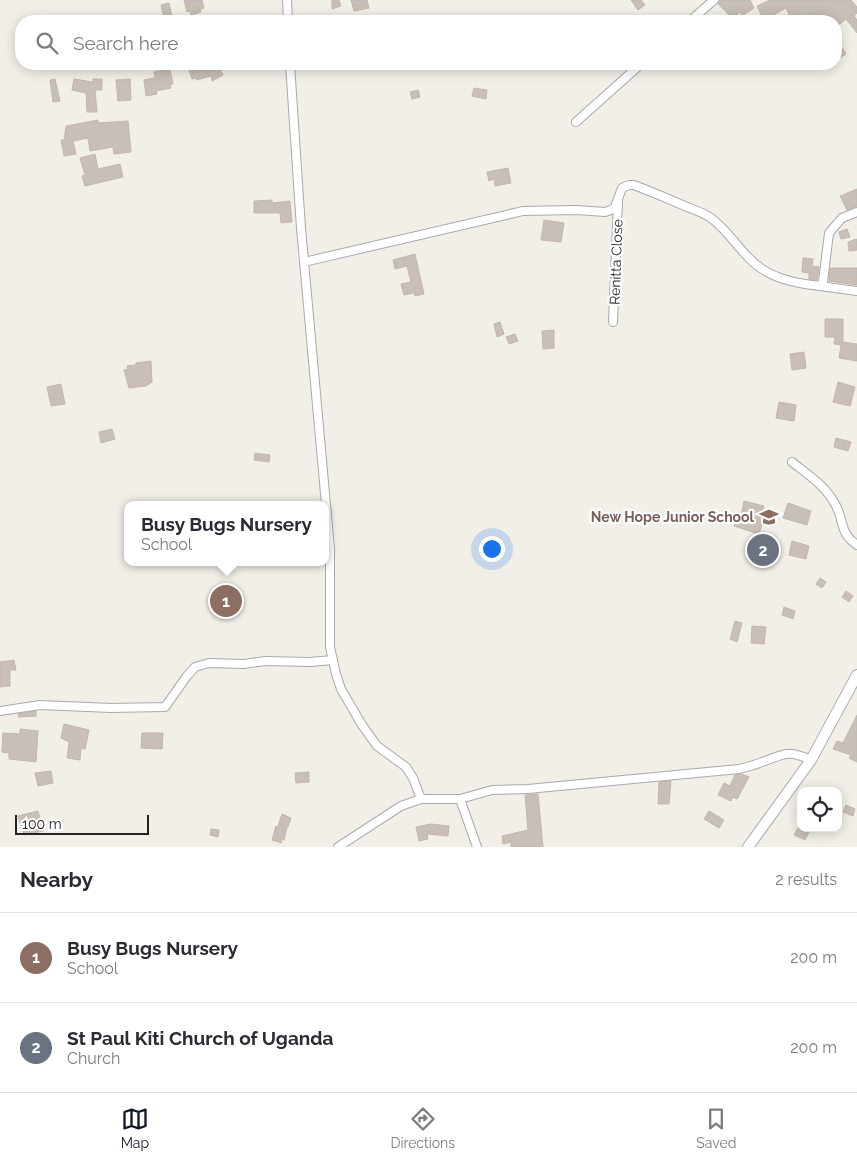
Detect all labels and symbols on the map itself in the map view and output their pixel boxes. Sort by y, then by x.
street label: Renitta Close [607,219,625,305]
school or university icon: New Hope Junior School [758,506,780,528]
place label: New Hope Junior School [591,509,755,525]
pin: 2 [747,531,779,569]
your location [479,536,505,562]
pin: 1 [210,582,242,620]
scale bar [15,812,149,835]

